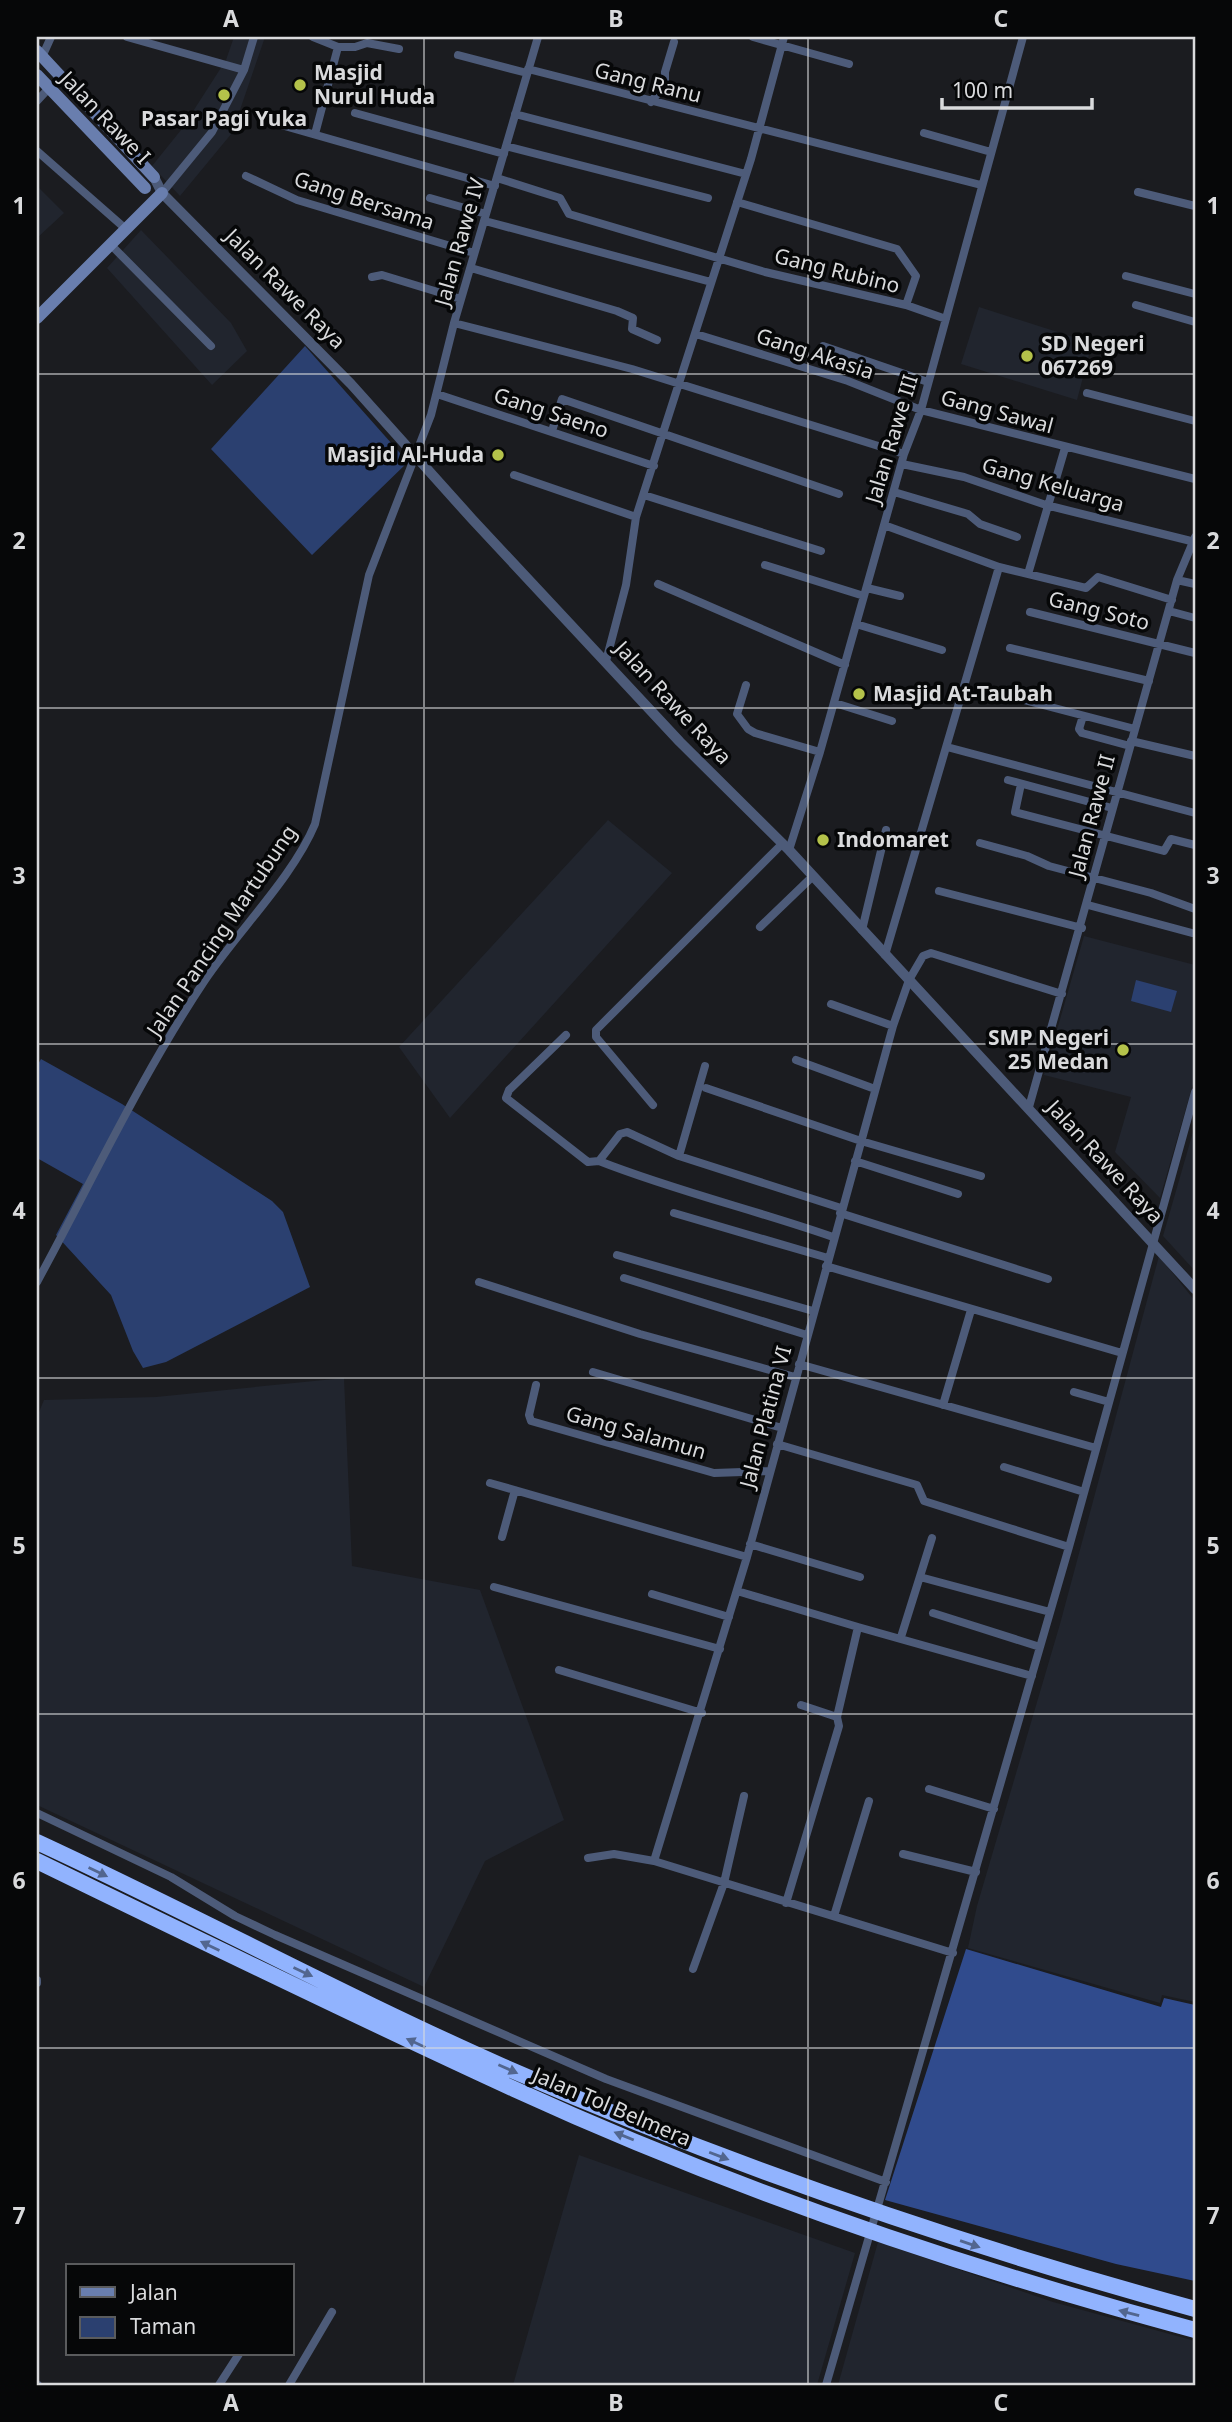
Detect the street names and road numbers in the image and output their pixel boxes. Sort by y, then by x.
street label: Gang Ranu [592,55,705,109]
street label: Jalan Rawe I [53,63,157,170]
street label: Gang Bersama [291,164,438,236]
street label: Jalan Rawe IV [427,174,491,311]
street label: Jalan Rawe Raya [218,221,352,354]
street label: Gang Rubino [772,241,903,299]
street label: Gang Akasia [753,321,878,385]
street label: Jalan Rawe III [858,371,924,508]
street label: Gang Saeno [490,380,612,444]
street label: Gang Sawal [938,383,1057,439]
street label: Gang Keluarga [979,450,1128,518]
street label: Gang Soto [1046,584,1153,636]
street label: Jalan Rawe Raya [608,633,738,770]
street label: Jalan Rawe II [1061,751,1121,882]
street label: Jalan Pancing Martubung [139,819,302,1043]
street label: Jalan Rawe Raya [1040,1092,1170,1229]
street label: Jalan Platina VI [732,1343,797,1493]
street label: Gang Salamun [563,1399,710,1465]
street label: Jalan Tol Belmera [527,2059,696,2152]

